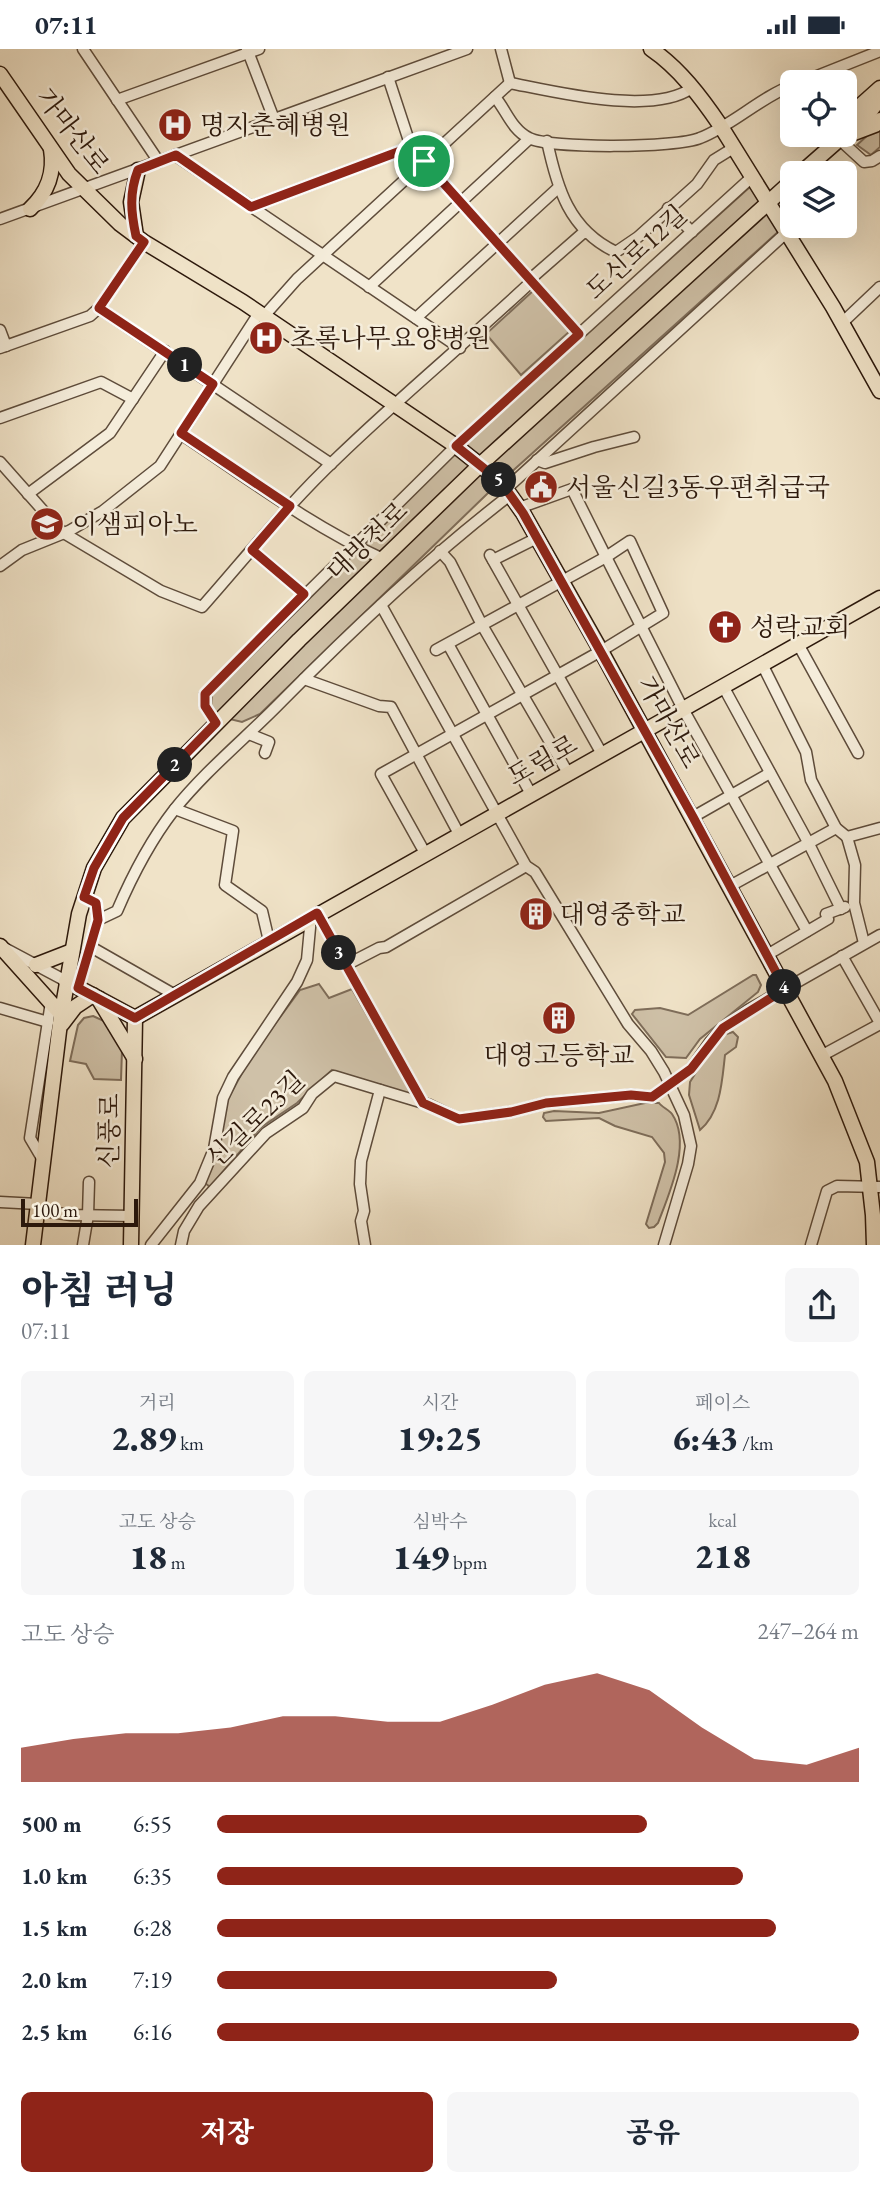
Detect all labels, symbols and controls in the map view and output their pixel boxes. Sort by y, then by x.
text: 07:11 [35,8,97,42]
map controls [780,70,857,238]
button: locate [780,70,857,147]
street label: 가마산로 [29,81,117,181]
hospital icon: 명지춘혜병원 [156,106,194,144]
place label: 명지춘혜병원 [200,108,351,142]
pin [394,131,454,191]
icon: arrive [405,142,443,180]
button: layers [780,161,857,238]
street label: 도신로12길 [578,197,694,307]
hospital icon: 초록나무요양병원 [247,319,285,357]
place label: 초록나무요양병원 [290,321,491,355]
pin: 1 [168,347,202,383]
text: 1 [179,352,190,377]
pin: 5 [482,463,516,497]
text: 5 [493,467,504,492]
public building icon: 서울신길3동우편취급국 [522,468,560,506]
place label: 서울신길3동우편취급국 [566,470,830,504]
street label: 대방천로 [319,494,415,588]
school or university icon: 이샘피아노 [28,505,66,543]
place label: 이샘피아노 [72,507,198,541]
church icon: 성락교회 [706,608,744,646]
place label: 성락교회 [750,610,850,644]
street label: 가마산로 [630,670,708,774]
street label: 도림로 [501,727,583,793]
pin: 2 [158,747,192,783]
text: 2 [169,752,180,777]
building icon: 대영중학교 [517,895,555,933]
place label: 대영중학교 [560,897,686,931]
pin: 3 [322,935,356,971]
text: 3 [333,940,344,965]
pin: 4 [766,969,802,1005]
text: 4 [778,974,789,999]
building icon: 대영고등학교 [540,999,578,1037]
place label: 대영고등학교 [484,1038,634,1072]
street label: 신길로23길 [198,1063,312,1175]
street label: 신풍로 [91,1093,127,1169]
scale bar [21,1195,138,1227]
text: 100 m [32,1198,78,1223]
text: 아침 러닝 [21,1265,177,1314]
button: share [785,1268,859,1342]
text: 07:11 [21,1316,71,1346]
text: 거리 [139,1390,176,1415]
text: 시간 [422,1390,458,1415]
text: 페이스 [695,1390,750,1415]
text: 2.89 [111,1415,176,1460]
text: 19:25 [397,1415,483,1460]
text: 6:43 [672,1415,739,1460]
text: km [176,1431,204,1456]
text: /km [739,1431,774,1456]
text: kcal [708,1508,737,1533]
text: 고도 상승 [119,1509,196,1534]
text: 심박수 [412,1509,468,1534]
text: 218 [694,1533,751,1578]
text: 18 [129,1534,167,1579]
text: 149 [393,1534,449,1579]
text: m [167,1550,186,1575]
text: bpm [449,1550,487,1575]
text: 247–264 m [758,1616,859,1646]
text: 고도 상승 [21,1619,114,1649]
text: 500 m [21,1809,82,1839]
text: 6:55 [133,1809,172,1839]
text: 1.0 km [21,1861,88,1891]
text: 6:35 [133,1861,172,1891]
text: 1.5 km [21,1913,88,1943]
text: 6:28 [133,1913,172,1943]
text: 2.0 km [21,1965,88,1995]
text: 7:19 [133,1965,172,1995]
text: 2.5 km [21,2017,88,2047]
text: 6:16 [133,2017,172,2047]
button: 저장 [21,2092,433,2172]
button: 공유 [447,2092,859,2172]

